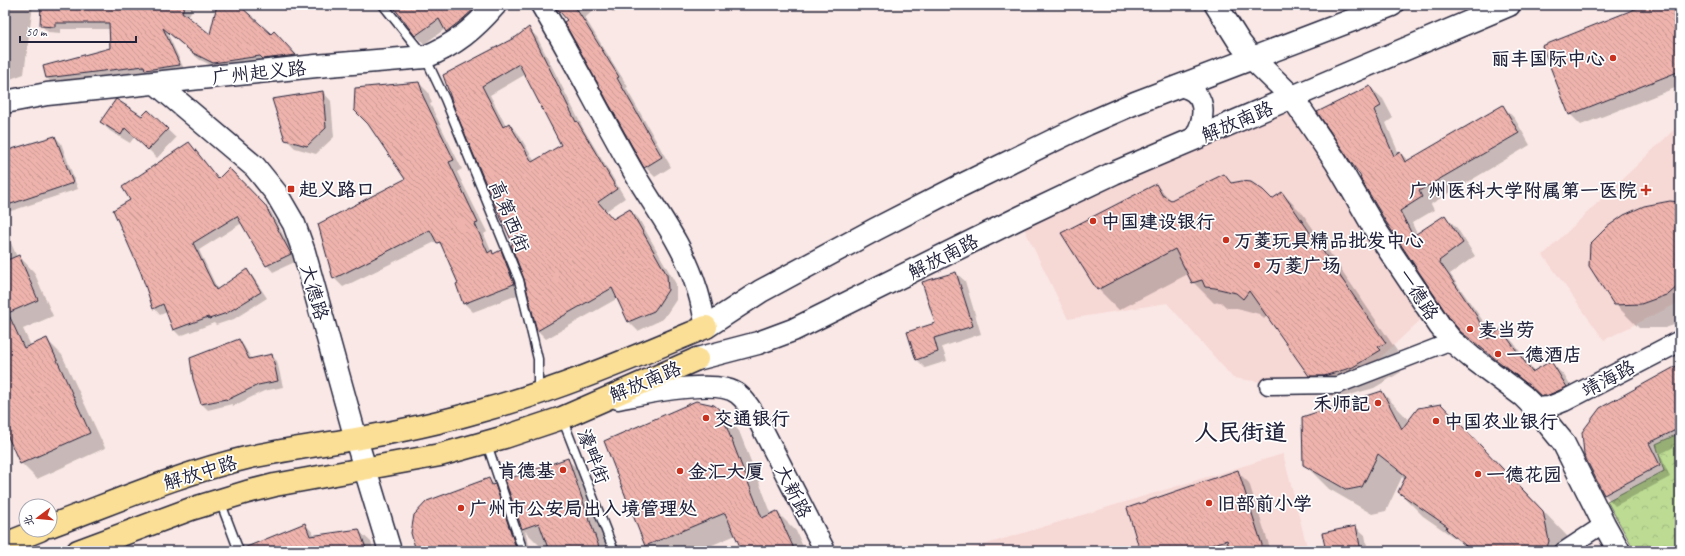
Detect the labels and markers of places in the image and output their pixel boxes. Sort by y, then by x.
place label: 丽丰国际中心 [1491,47,1605,71]
marker: 丽丰国际中心 [1608,53,1618,63]
place label: 起义路口 [299,178,375,202]
place label: 广州医科大学附属第一医院 [1409,179,1637,203]
marker: 起义路口 [286,184,296,194]
marker: 广州医科大学附属第一医院 [1640,184,1652,196]
place label: 中国建设银行 [1101,210,1215,234]
marker: 中国建设银行 [1088,216,1098,226]
place label: 万菱玩具精品批发中心 [1234,229,1424,253]
marker: 万菱玩具精品批发中心 [1221,235,1231,245]
place label: 万菱广场 [1265,254,1341,278]
marker: 万菱广场 [1252,260,1262,270]
place label: 麦当劳 [1478,318,1535,342]
marker: 麦当劳 [1465,324,1475,334]
place label: 一德酒店 [1506,343,1582,367]
marker: 一德酒店 [1493,349,1503,359]
place label: 禾师記 [1313,392,1370,416]
marker: 禾师記 [1373,398,1383,408]
place label: 交通银行 [714,407,790,431]
place label: 中国农业银行 [1444,410,1558,434]
marker: 交通银行 [701,413,711,423]
marker: 中国农业银行 [1431,416,1441,426]
place label: 肯德基 [498,459,555,483]
place label: 金汇大厦 [688,460,764,484]
place label: 一德花园 [1486,463,1562,487]
marker: 肯德基 [558,465,568,475]
marker: 金汇大厦 [675,466,685,476]
marker: 一德花园 [1473,469,1483,479]
place label: 旧部前小学 [1217,492,1312,516]
place label: 广州市公安局出入境管理处 [469,497,697,521]
marker: 旧部前小学 [1204,498,1214,508]
marker: 广州市公安局出入境管理处 [456,503,466,513]

